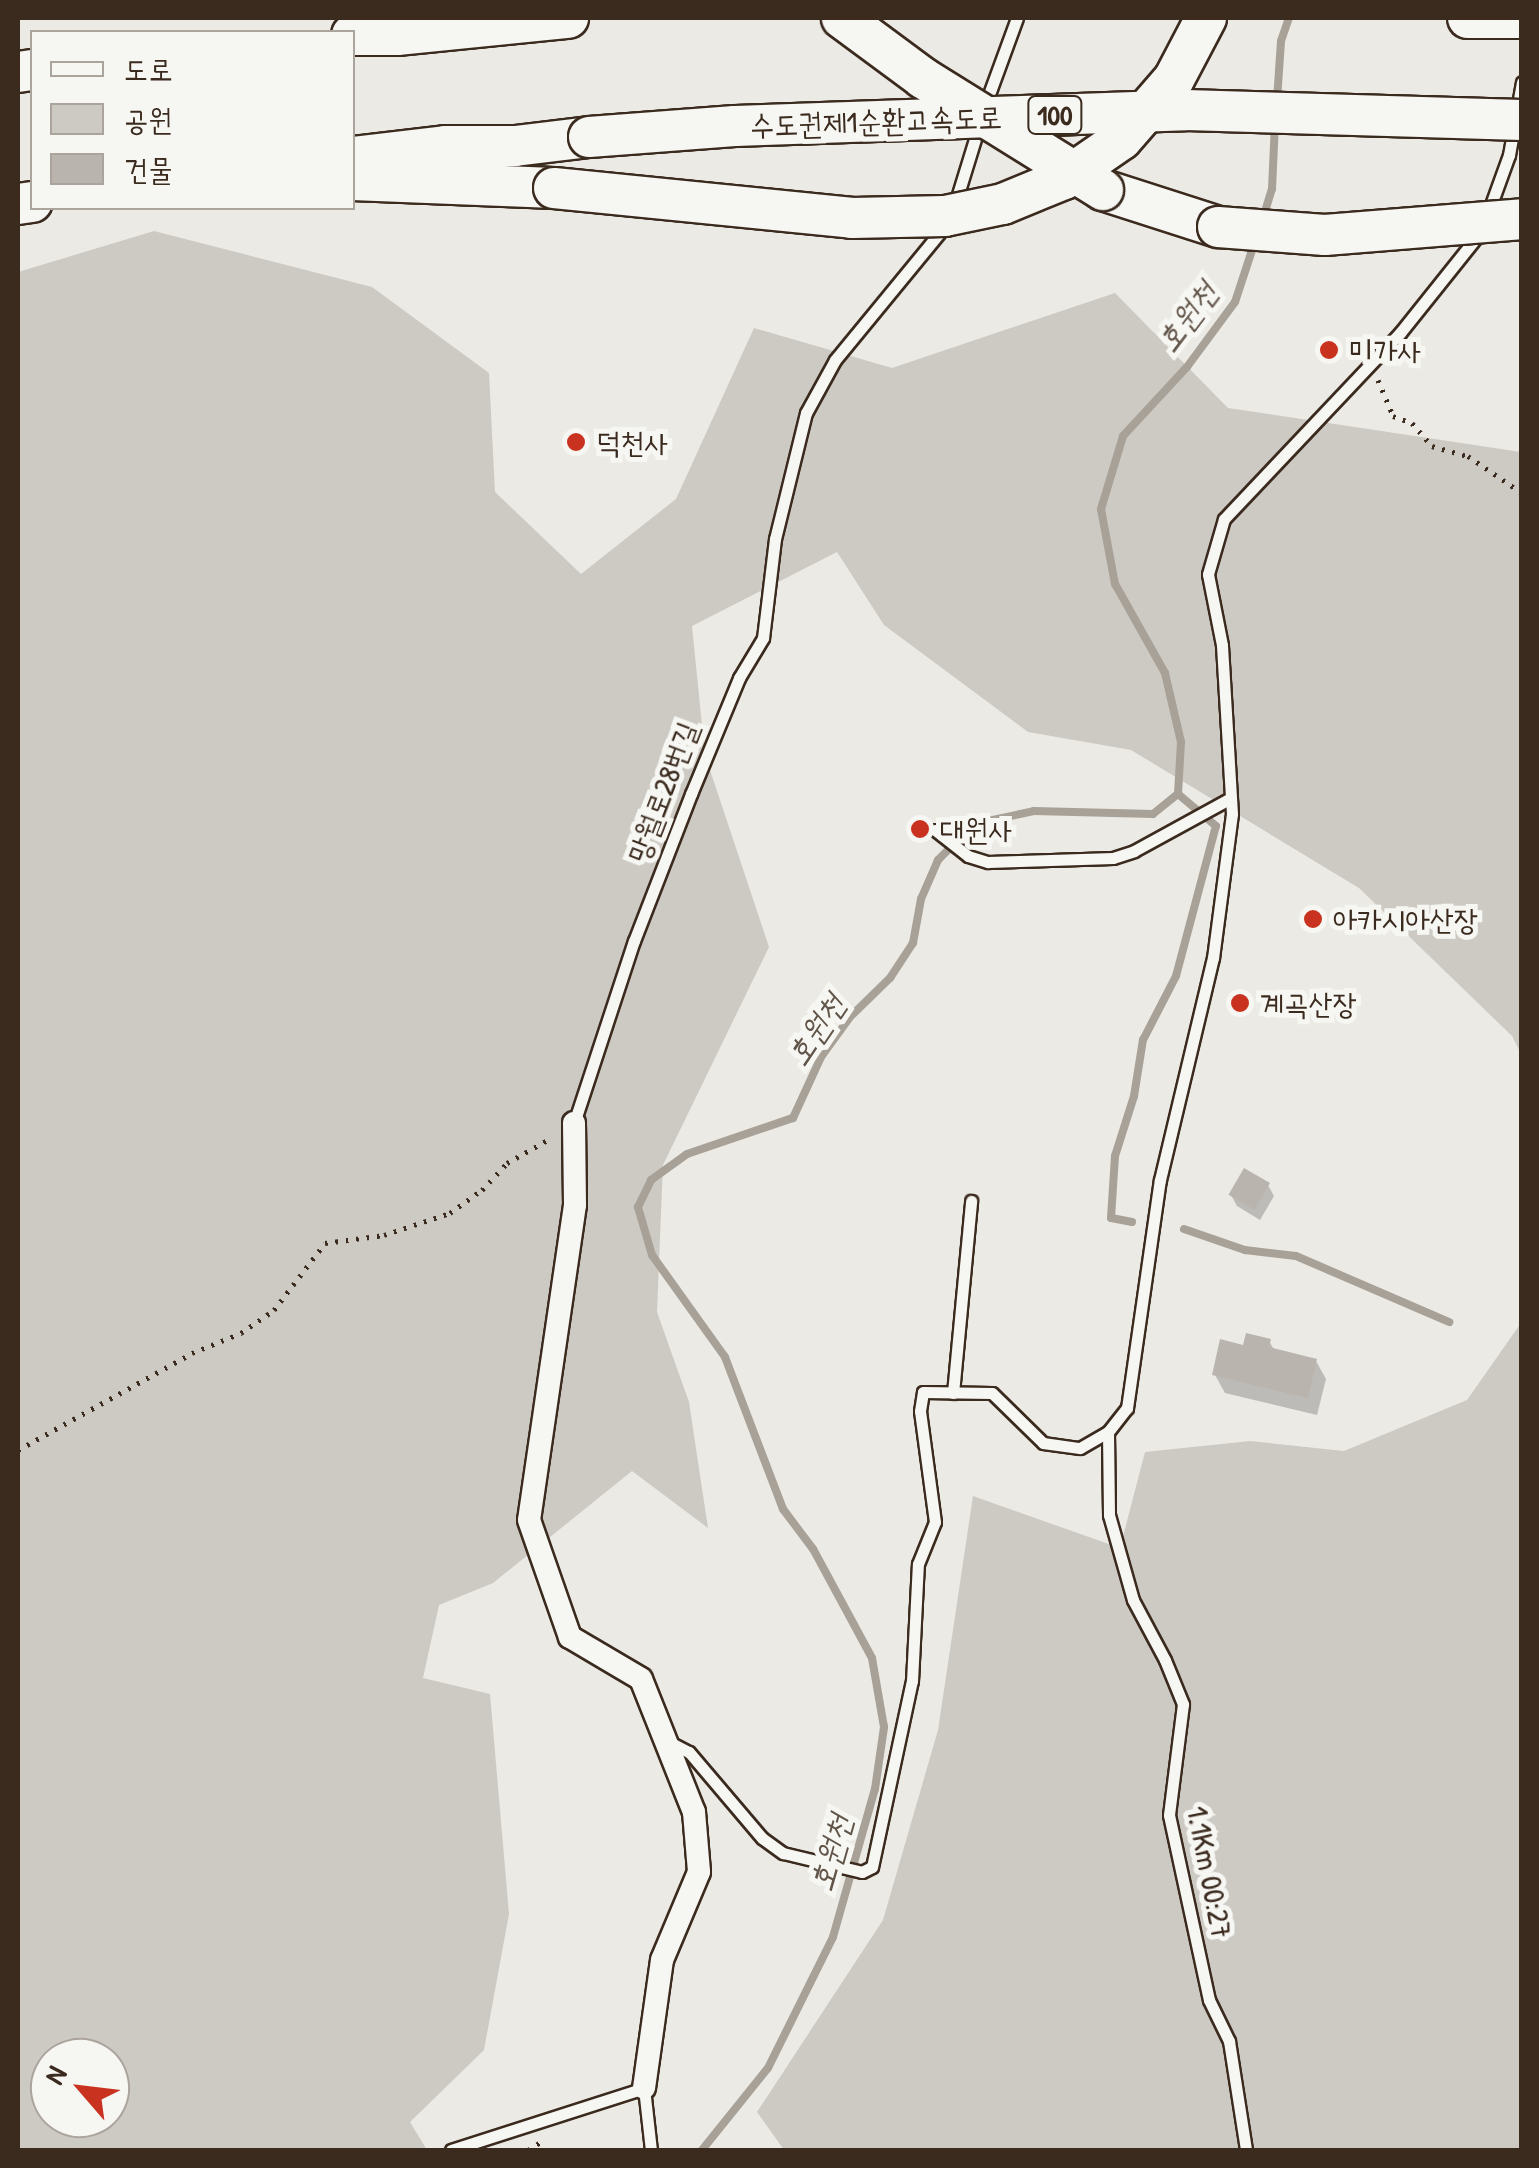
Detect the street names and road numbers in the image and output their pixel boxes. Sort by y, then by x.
road number: 100 [1025,92,1085,138]
street label: 수도권제1순환고속도로 [749,99,1003,143]
street label: 망월로28번길 [619,717,705,867]
street label: 1.1Km 00:27 [1180,1803,1240,1941]

